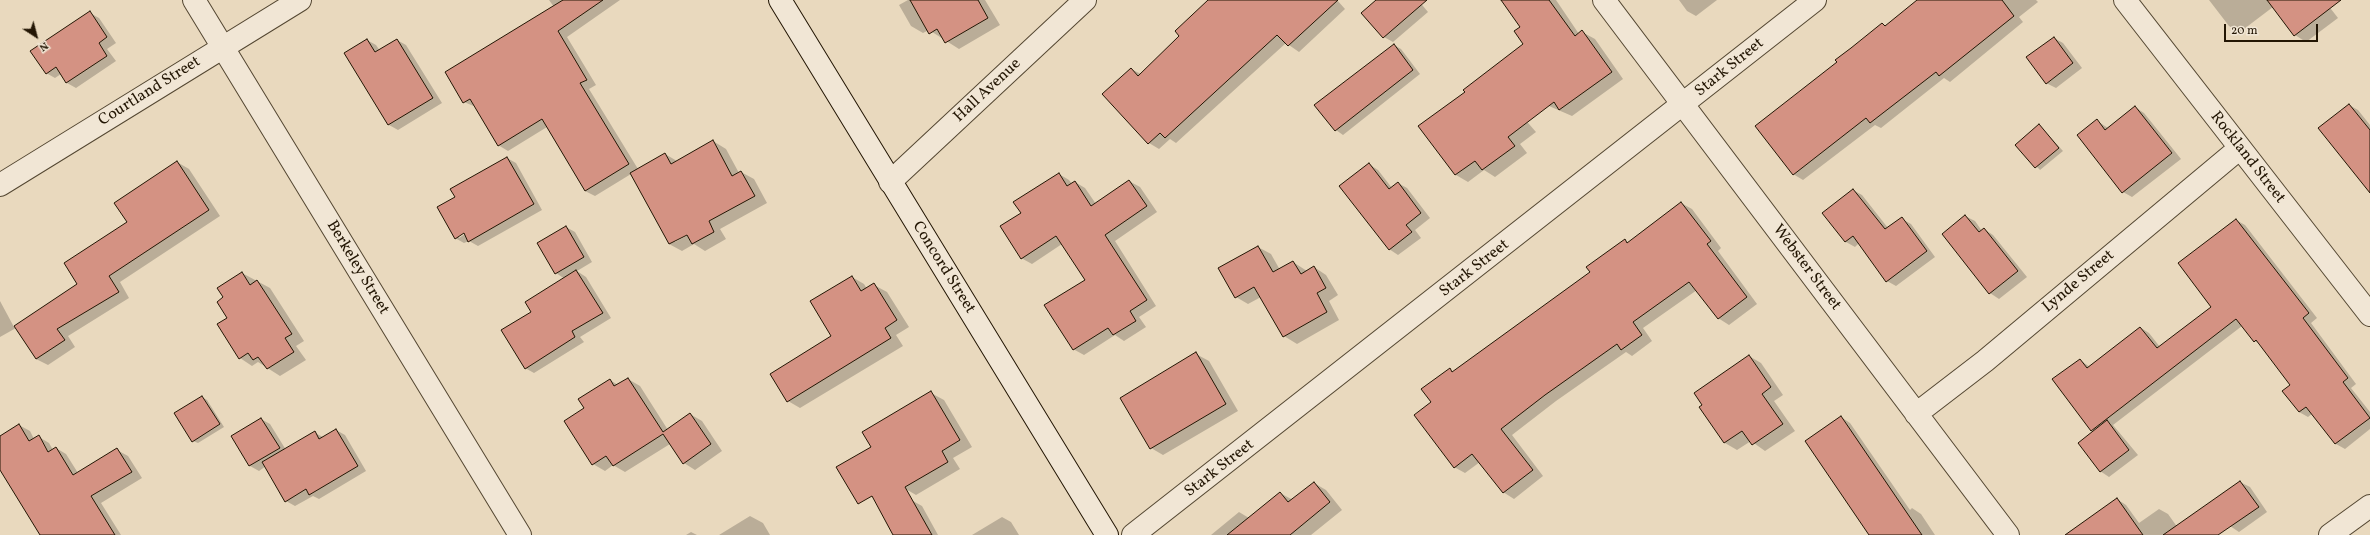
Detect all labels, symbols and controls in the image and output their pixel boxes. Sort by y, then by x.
north arrow [16,16,56,56]
scale bar [2226,16,2320,42]
text: 20 m [2231,23,2258,39]
street label: Stark Street [1692,34,1768,102]
text: N [36,38,51,55]
street label: Courtland Street [95,53,205,131]
street label: Hall Avenue [950,55,1026,127]
street label: Rockland Street [2205,108,2289,208]
street label: Berkeley Street [321,217,393,319]
street label: Concord Street [907,218,979,318]
street label: Webster Street [1767,221,1845,315]
street label: Stark Street [1436,236,1514,302]
street label: Lynde Street [2039,246,2119,318]
street label: Stark Street [1181,436,1259,502]

